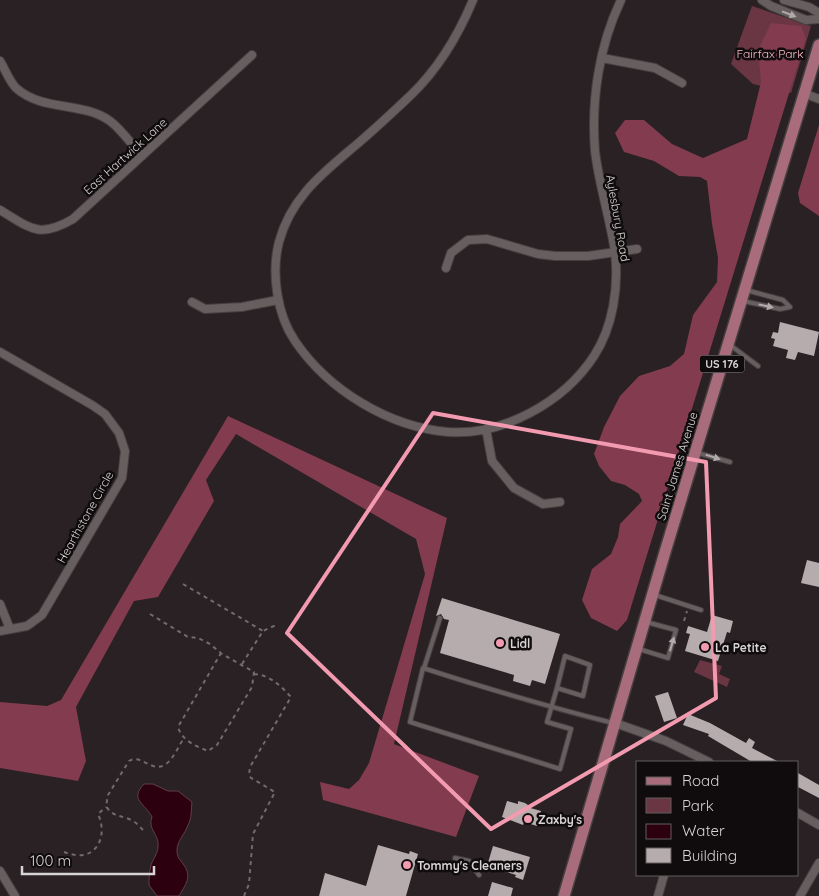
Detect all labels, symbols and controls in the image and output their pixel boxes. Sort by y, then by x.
one-way arrow [782,10,797,18]
park label: Fairfax Park [736,46,804,61]
street label: East Hartwick Lane [80,114,170,197]
street label: Aylesbury Road [603,173,633,263]
one-way arrow [758,302,773,310]
road number: US 176 [700,356,744,372]
street label: Saint James Avenue [653,410,701,522]
one-way arrow [705,454,720,462]
street label: Hearthstone Circle [54,468,117,565]
place label: Lidl [510,636,530,651]
one-way arrow [668,636,676,651]
marker: Lidl [494,637,506,649]
place label: La Petite [715,640,767,655]
marker: La Petite [699,641,711,653]
legend [636,761,799,876]
text: Road [682,771,719,790]
text: Park [682,796,714,815]
place label: Zaxby's [538,812,582,827]
marker: Zaxby's [522,813,534,825]
text: Water [682,821,725,840]
scale bar [22,844,155,876]
text: Building [682,846,737,865]
text: 100 m [30,851,71,870]
place label: Tommy's Cleaners [417,858,522,873]
marker: Tommy's Cleaners [401,859,413,871]

